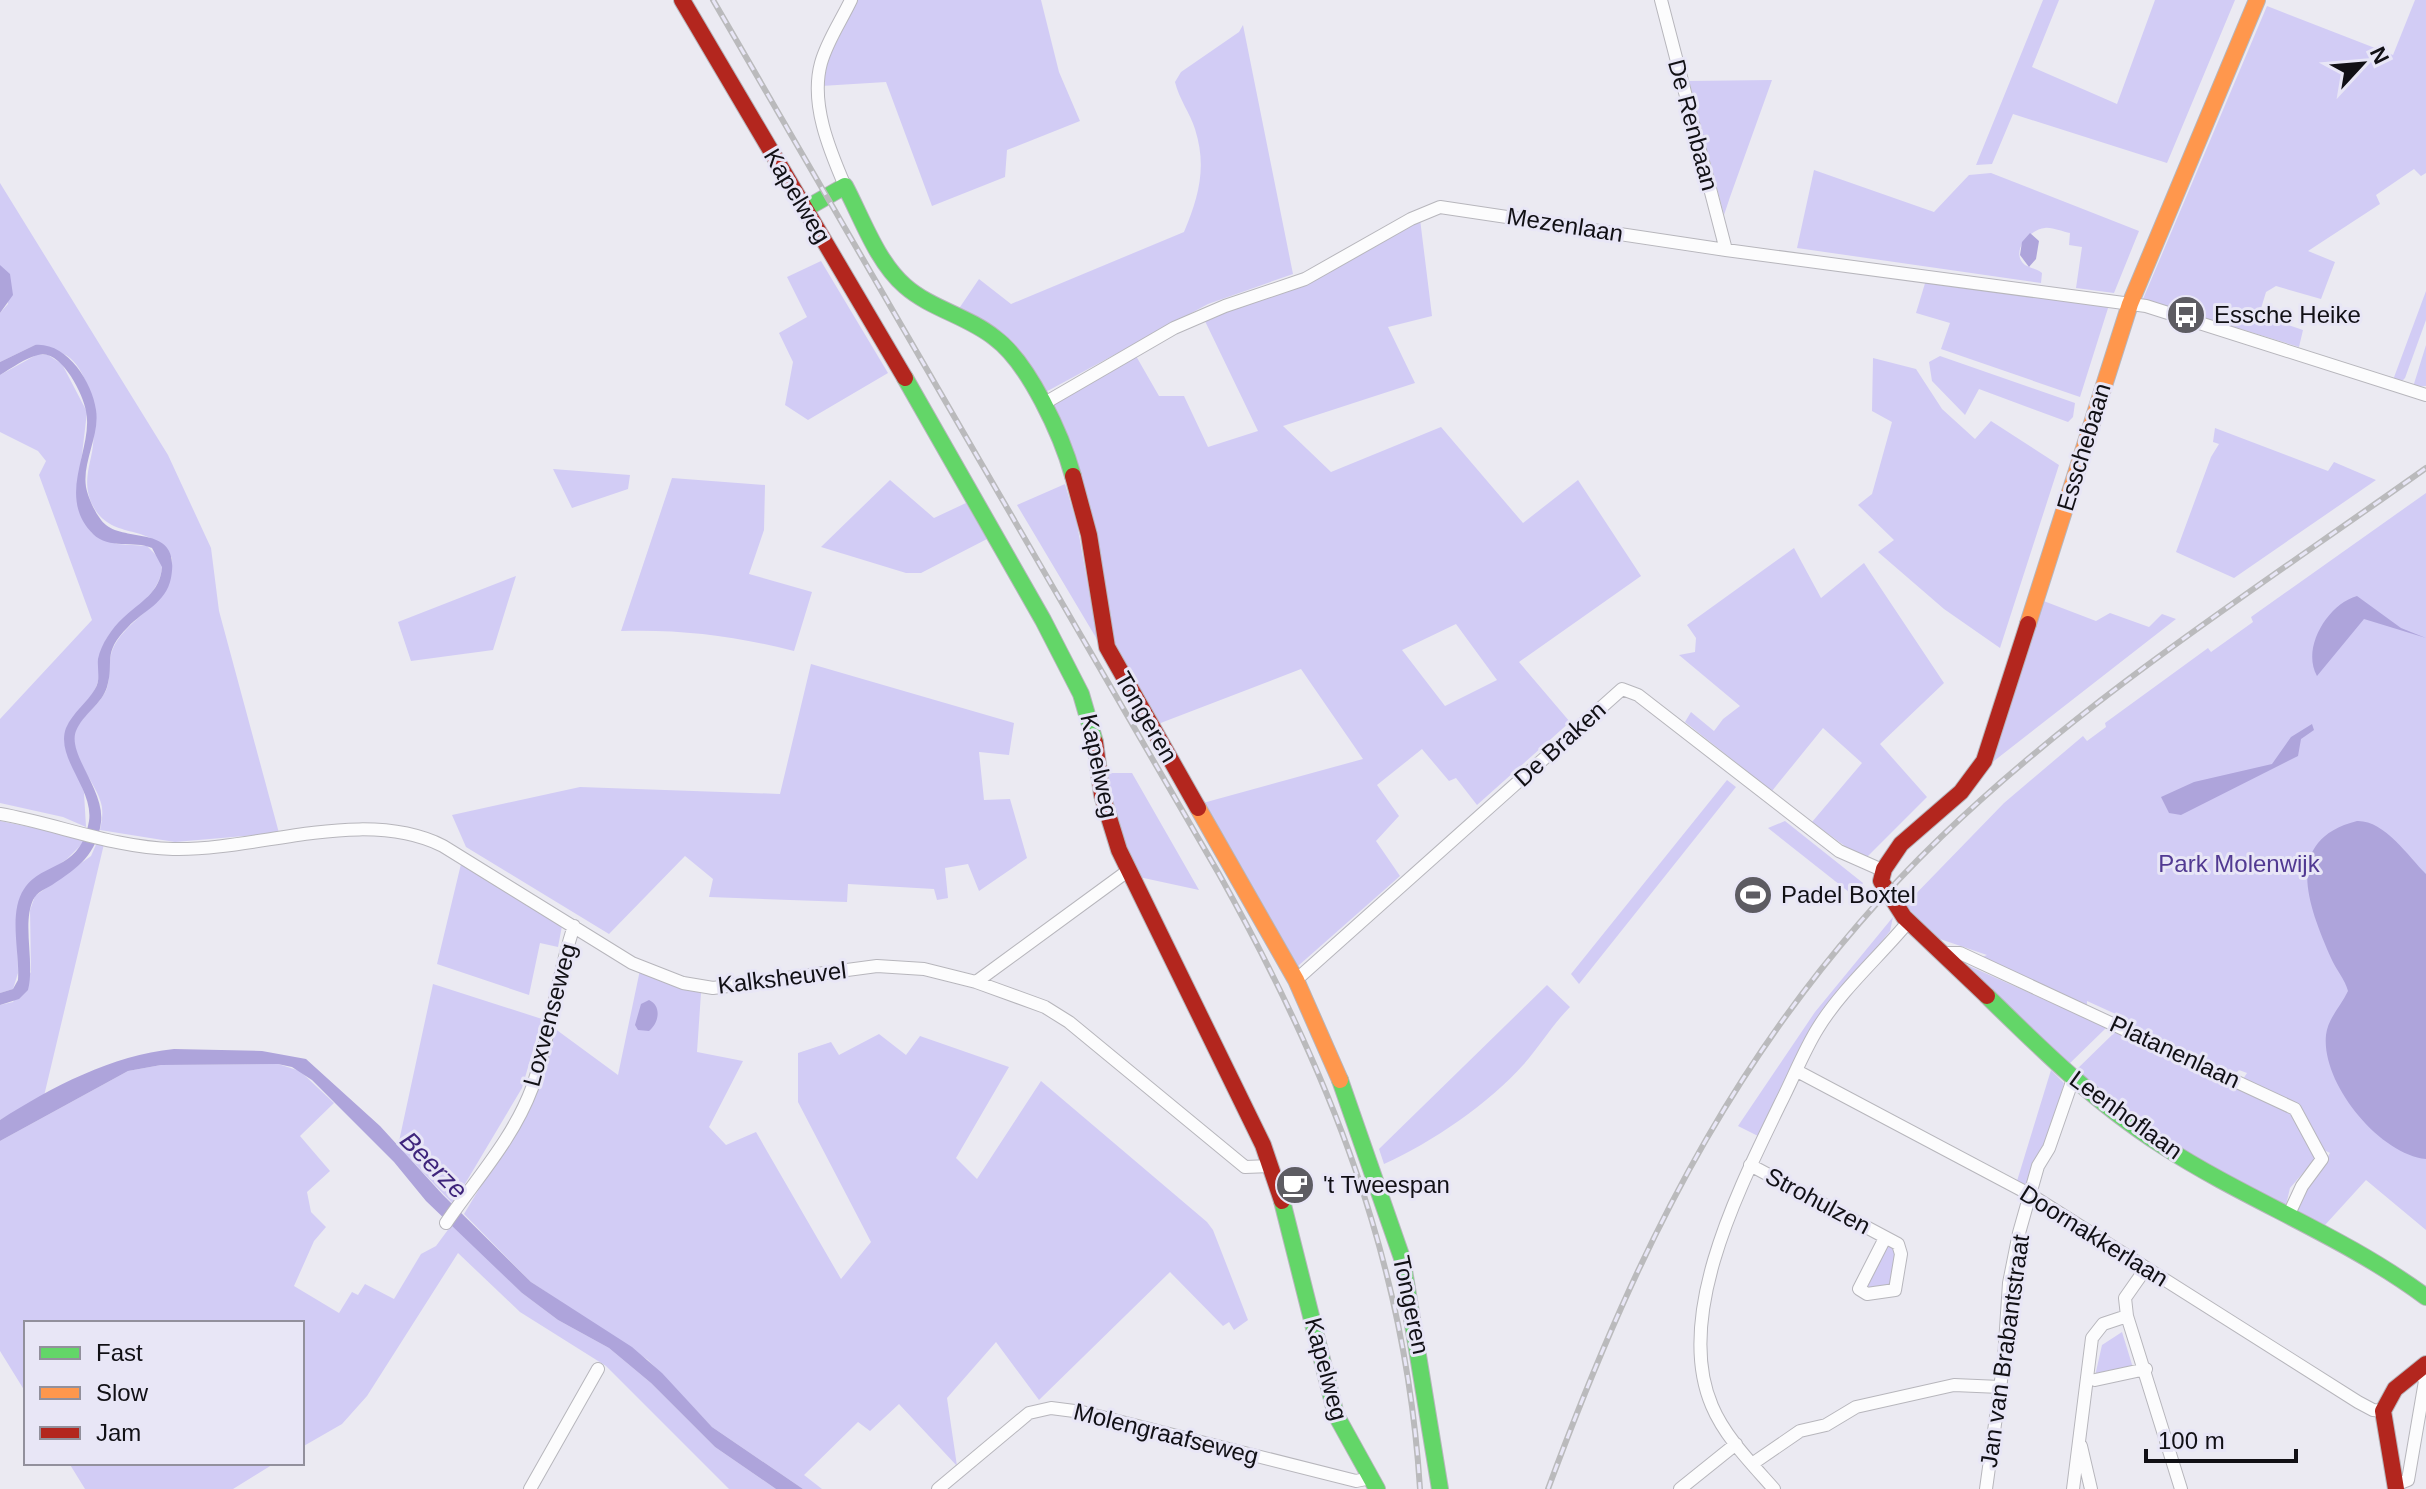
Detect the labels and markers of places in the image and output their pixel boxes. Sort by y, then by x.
bus stop icon: Essche Heike [2165,294,2207,336]
place label: Essche Heike [2214,301,2361,328]
sports icon: Padel Boxtel [1732,874,1774,916]
place label: Padel Boxtel [1781,881,1916,908]
cafe icon: 't Tweespan [1274,1164,1316,1206]
place label: 't Tweespan [1323,1171,1450,1198]

